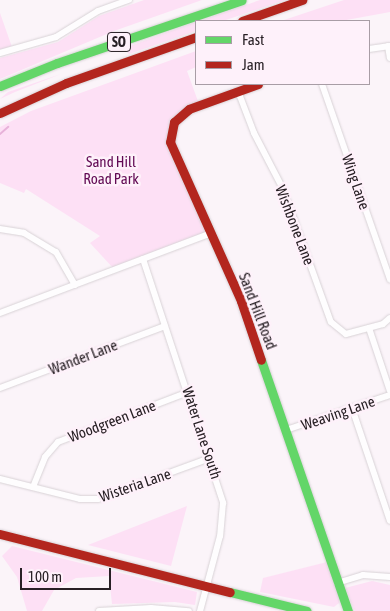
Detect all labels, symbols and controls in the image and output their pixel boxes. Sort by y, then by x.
legend [195,20,370,85]
road number: SO [106,31,132,54]
text: Fast [242,31,264,48]
text: Jam [242,56,265,73]
park label: Sand Hill Road Park [83,152,139,187]
street label: Wing Lane [338,152,374,212]
street label: Wishbone Lane [272,183,318,267]
street label: Sand Hill Road [235,270,281,352]
street label: Wander Lane [46,336,120,378]
street label: Water Lane South [179,385,225,481]
street label: Weaving Lane [299,392,377,434]
street label: Woodgreen Lane [66,396,158,446]
street label: Wisteria Lane [97,464,173,506]
scale bar [22,558,114,590]
text: 100 m [28,568,62,585]

